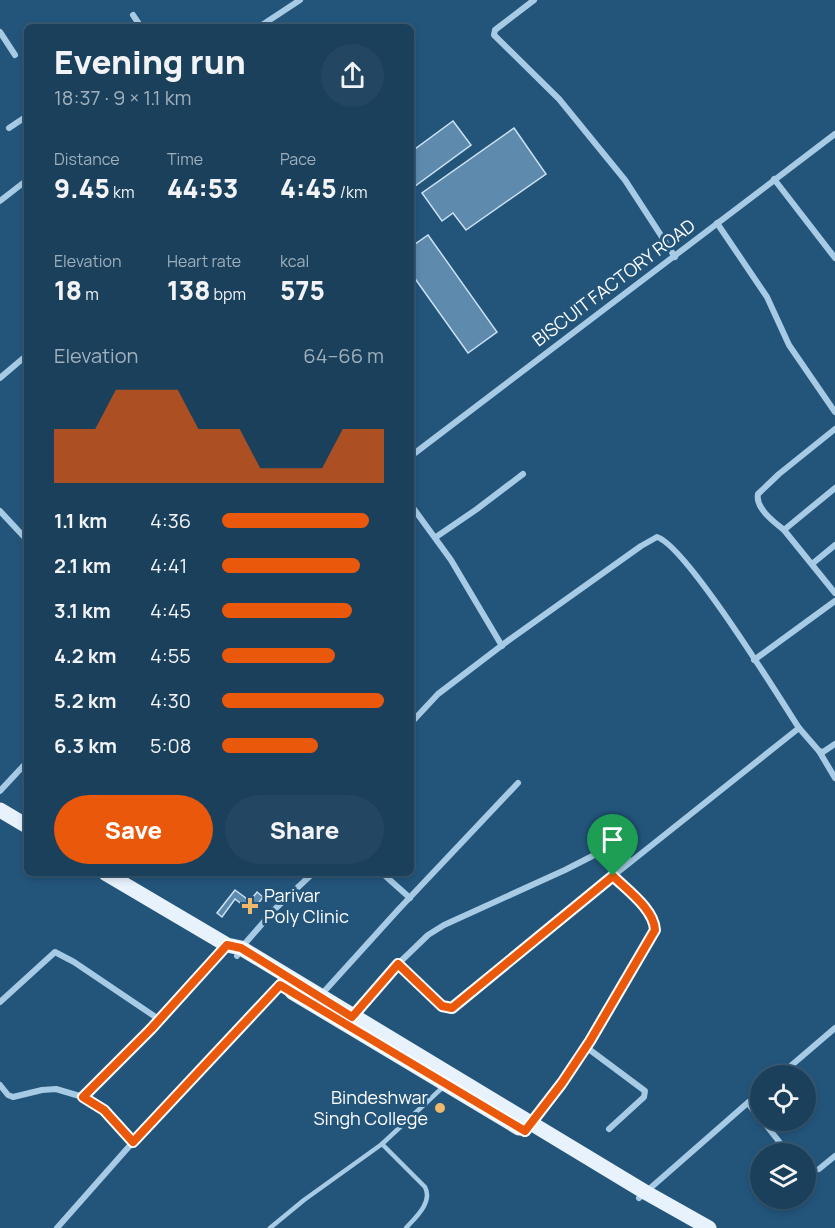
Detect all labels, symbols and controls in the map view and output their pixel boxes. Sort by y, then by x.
text: Evening run [54,39,246,84]
button: share [321,44,384,107]
text: 18:37 · 9 × 1.1 km [54,84,192,111]
text: Distance [54,148,120,170]
text: Time [167,148,203,170]
text: Pace [280,148,316,170]
text: 9.45 [54,170,110,206]
text: 44:53 [167,170,238,206]
text: 4:45 [280,170,337,206]
text: km [110,181,135,203]
text: /km [337,181,367,203]
street label: BISCUIT FACTORY ROAD [527,213,700,351]
text: Elevation [54,250,122,272]
text: Heart rate [167,250,241,272]
text: kcal [280,250,309,272]
text: 18 [54,272,82,308]
text: 138 [167,272,210,308]
text: 575 [280,272,325,308]
text: m [82,283,99,305]
text: bpm [210,283,246,305]
text: Elevation [54,342,138,369]
text: 64–66 m [303,342,384,369]
text: 1.1 km [54,507,107,534]
text: 4:36 [150,507,191,534]
text: 2.1 km [54,552,111,579]
text: 4:41 [150,552,187,579]
text: 3.1 km [54,597,111,624]
text: 4:45 [150,597,191,624]
text: 4.2 km [54,642,117,669]
text: 4:55 [150,642,191,669]
text: 5.2 km [54,687,116,714]
text: 4:30 [150,687,191,714]
text: 6.3 km [54,732,117,759]
text: 5:08 [150,732,191,759]
button: Save [54,795,213,864]
button: Share [225,795,384,864]
pin [587,814,638,876]
icon: arrive [596,823,629,856]
place label: Parivar Poly Clinic [264,883,349,928]
marker: Parivar Poly Clinic [241,897,259,915]
map controls [750,1065,816,1209]
button: locate [750,1065,816,1131]
place label: Bindeshwar Singh College [313,1085,429,1130]
marker: Bindeshwar Singh College [433,1101,447,1115]
button: layers [750,1143,816,1209]

